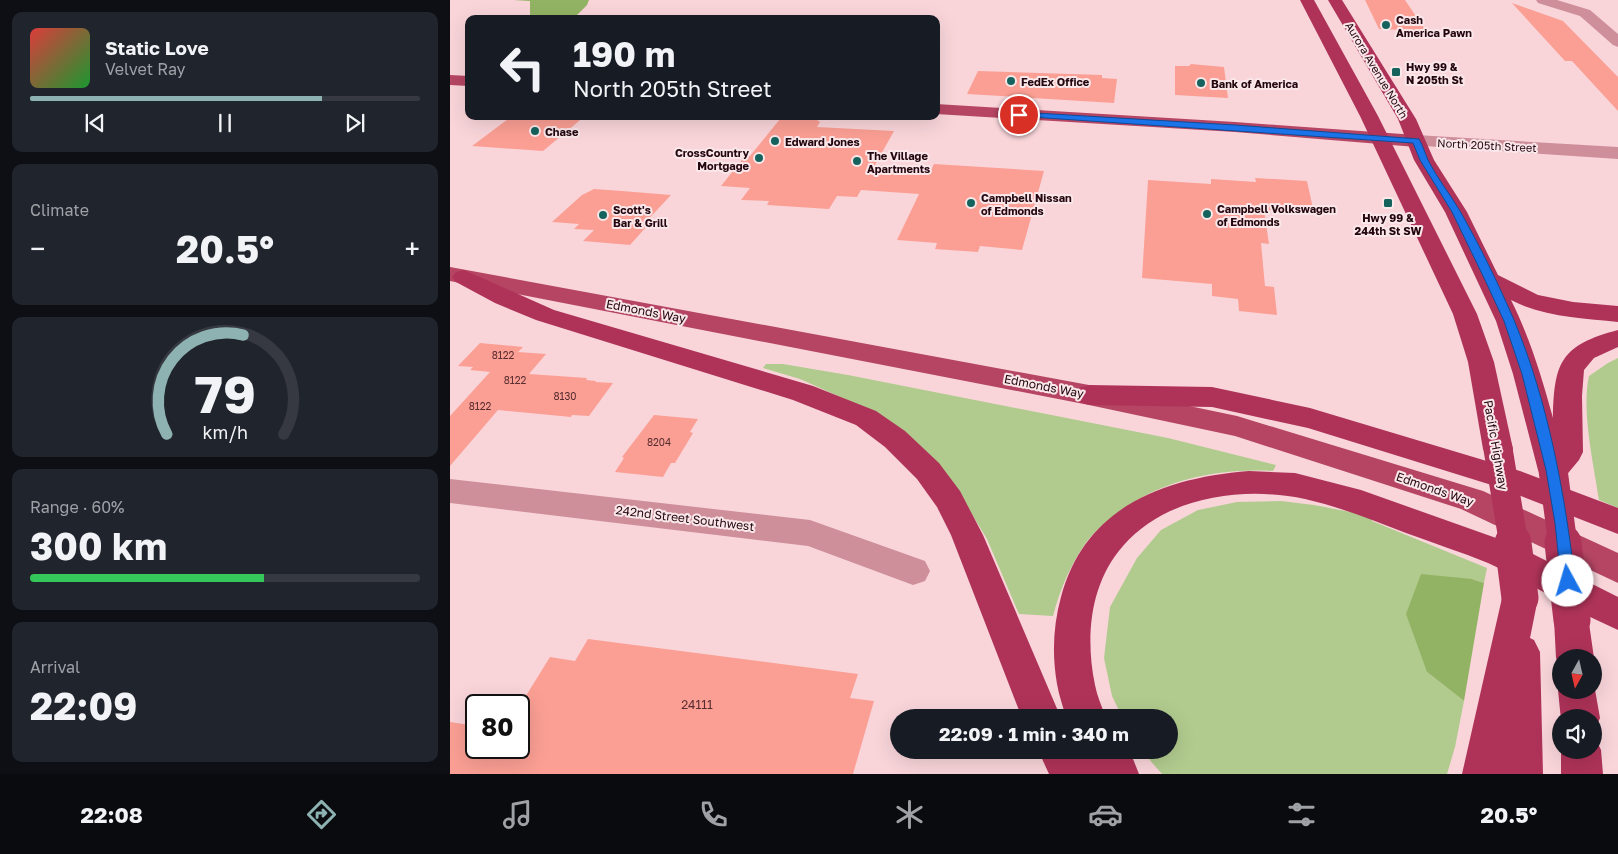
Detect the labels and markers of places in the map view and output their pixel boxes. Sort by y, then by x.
place label: Cash America Pawn [1396,13,1472,39]
marker: Cash America Pawn [1380,19,1392,31]
place label: Hwy 99 & N 205th St [1406,60,1464,86]
marker: Hwy 99 & N 205th St [1390,66,1402,78]
marker: FedEx Office [1005,75,1017,87]
place label: FedEx Office [1021,75,1090,88]
marker: Bank of America [1195,77,1207,89]
place label: Bank of America [1211,77,1298,90]
pin [998,94,1040,136]
marker: Chase [529,125,541,137]
place label: Chase [545,125,579,138]
marker: Edward Jones [769,135,781,147]
place label: Edward Jones [785,135,860,148]
place label: CrossCountry Mortgage [675,146,750,172]
place label: The Village Apartments [867,149,930,175]
marker: CrossCountry Mortgage [753,152,765,164]
marker: The Village Apartments [851,155,863,167]
place label: Campbell Nissan of Edmonds [981,191,1072,217]
marker: Campbell Nissan of Edmonds [965,197,977,209]
marker: Hwy 99 & 244th St SW [1382,197,1394,209]
place label: Campbell Volkswagen of Edmonds [1217,202,1336,228]
place label: Scott's Bar & Grill [613,203,668,229]
marker: Campbell Volkswagen of Edmonds [1201,208,1213,220]
marker: Scott's Bar & Grill [597,209,609,221]
place label: Hwy 99 & 244th St SW [1355,211,1421,237]

